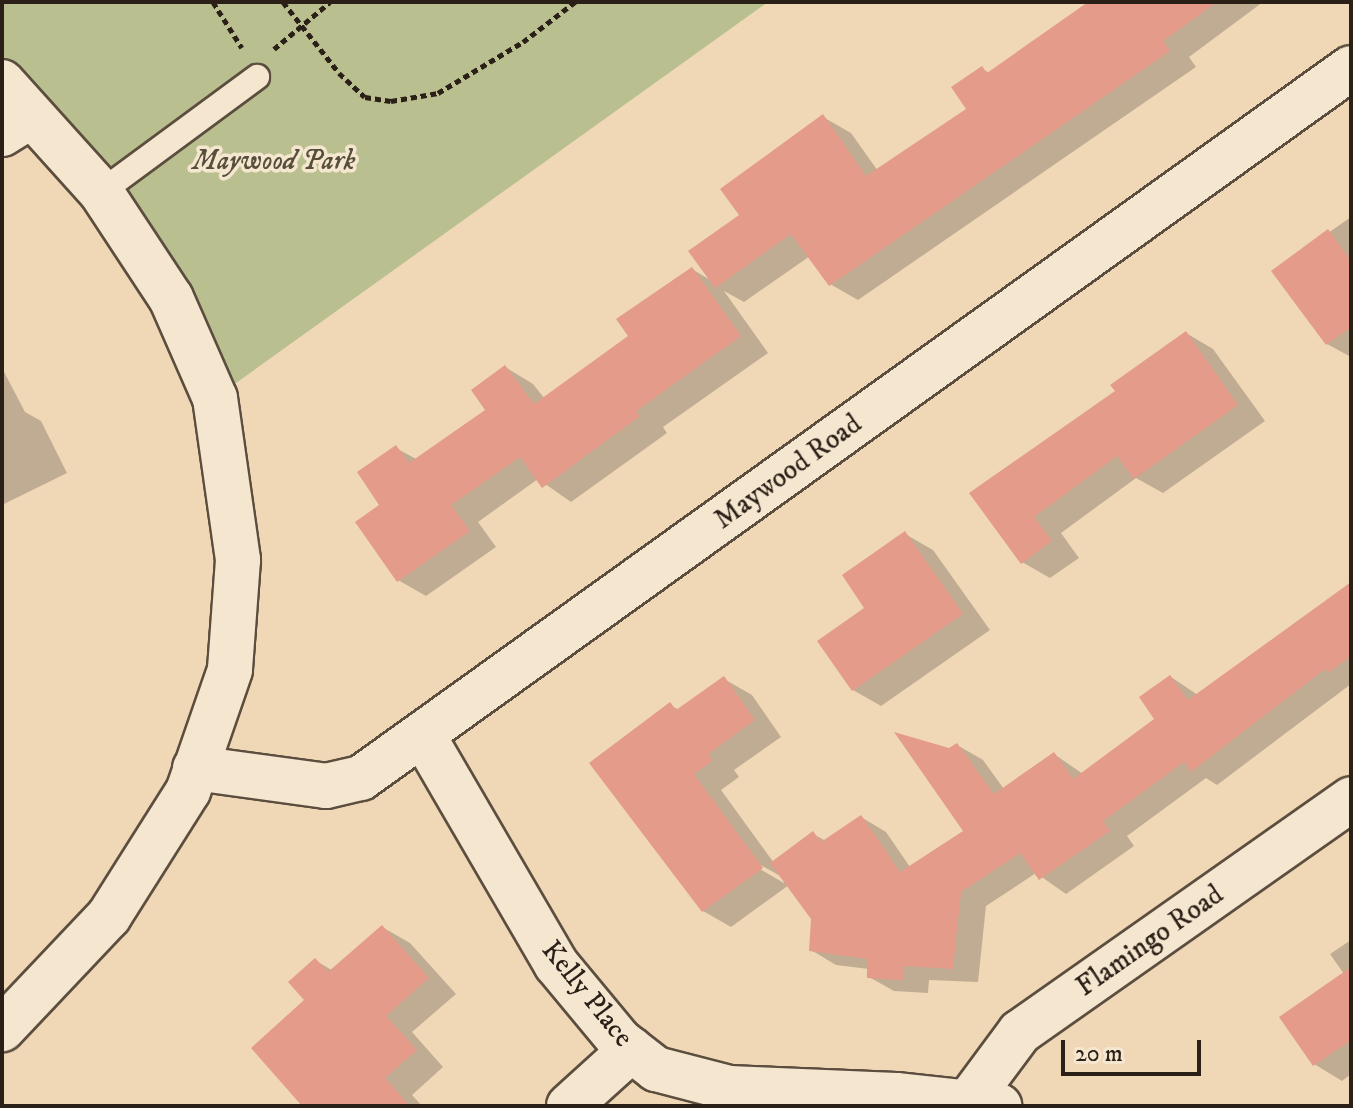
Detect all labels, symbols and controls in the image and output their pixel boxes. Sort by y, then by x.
park label: Maywood Park [193,144,355,178]
street label: Maywood Road [708,407,868,537]
street label: Flamingo Road [1070,878,1230,1004]
street label: Kelly Place [534,934,640,1054]
scale bar [1065,1024,1205,1074]
text: 20 m [1075,1039,1123,1069]

